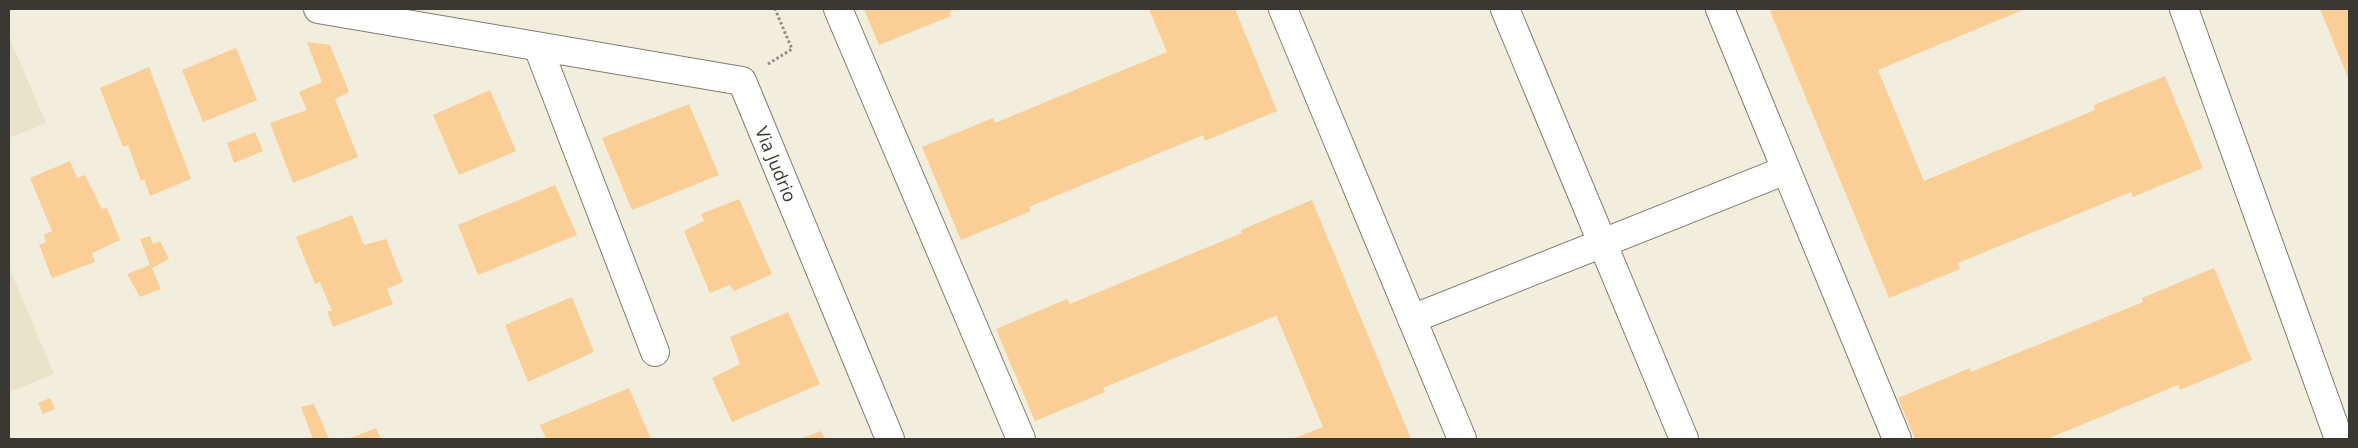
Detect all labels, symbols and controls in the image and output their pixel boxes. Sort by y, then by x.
street label: Via Judrio [750,123,803,205]

